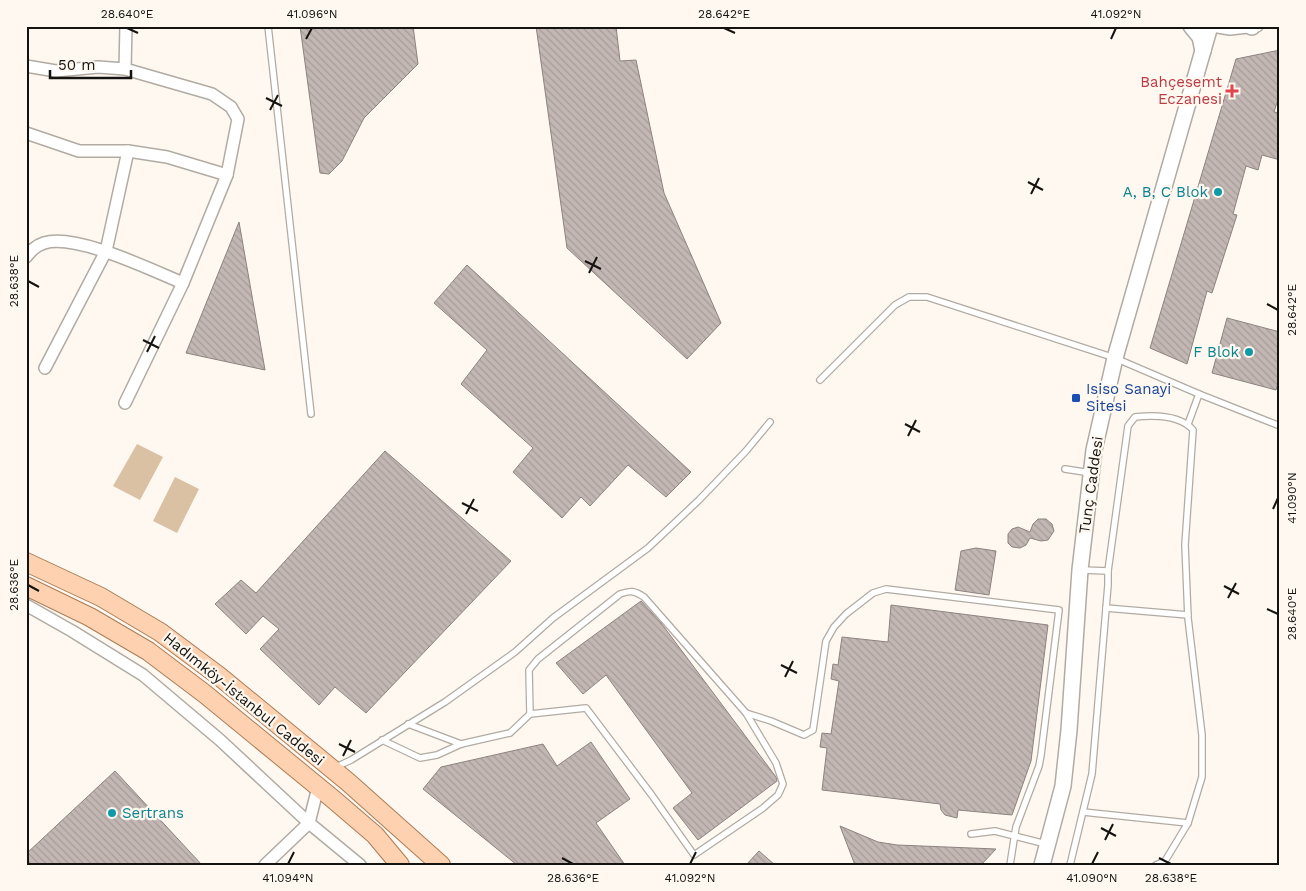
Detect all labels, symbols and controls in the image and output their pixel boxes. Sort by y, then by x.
text: 28.640°E [101,7,154,21]
text: 41.096°N [286,7,338,21]
text: 28.642°E [698,7,750,21]
text: 41.092°N [1091,7,1141,21]
scale bar [50,48,131,80]
text: 50 m [58,56,95,74]
place label: Bahçesemt Eczanesi [1140,73,1223,108]
marker: Bahçesemt Eczanesi [1226,85,1238,97]
place label: A, B, C Blok [1123,183,1208,201]
marker: A, B, C Blok [1212,186,1224,198]
text: 28.638°E [7,255,21,307]
text: 28.642°E [1285,284,1299,336]
place label: F Blok [1193,343,1239,361]
marker: F Blok [1243,346,1255,358]
place label: Isiso Sanayi Sitesi [1086,380,1171,415]
marker: Isiso Sanayi Sitesi [1070,392,1082,404]
street label: Tunç Caddesi [1075,435,1107,535]
text: 41.090°N [1285,472,1299,524]
text: 28.636°E [7,559,21,611]
text: 28.640°E [1285,587,1299,640]
street label: Hadımköy-İstanbul Caddesi [160,629,328,769]
place label: Sertrans [122,804,184,822]
marker: Sertrans [106,807,118,819]
text: 41.094°N [262,871,314,885]
text: 28.636°E [547,871,599,885]
text: 41.092°N [665,871,715,885]
text: 41.090°N [1066,871,1118,885]
text: 28.638°E [1145,871,1197,885]

